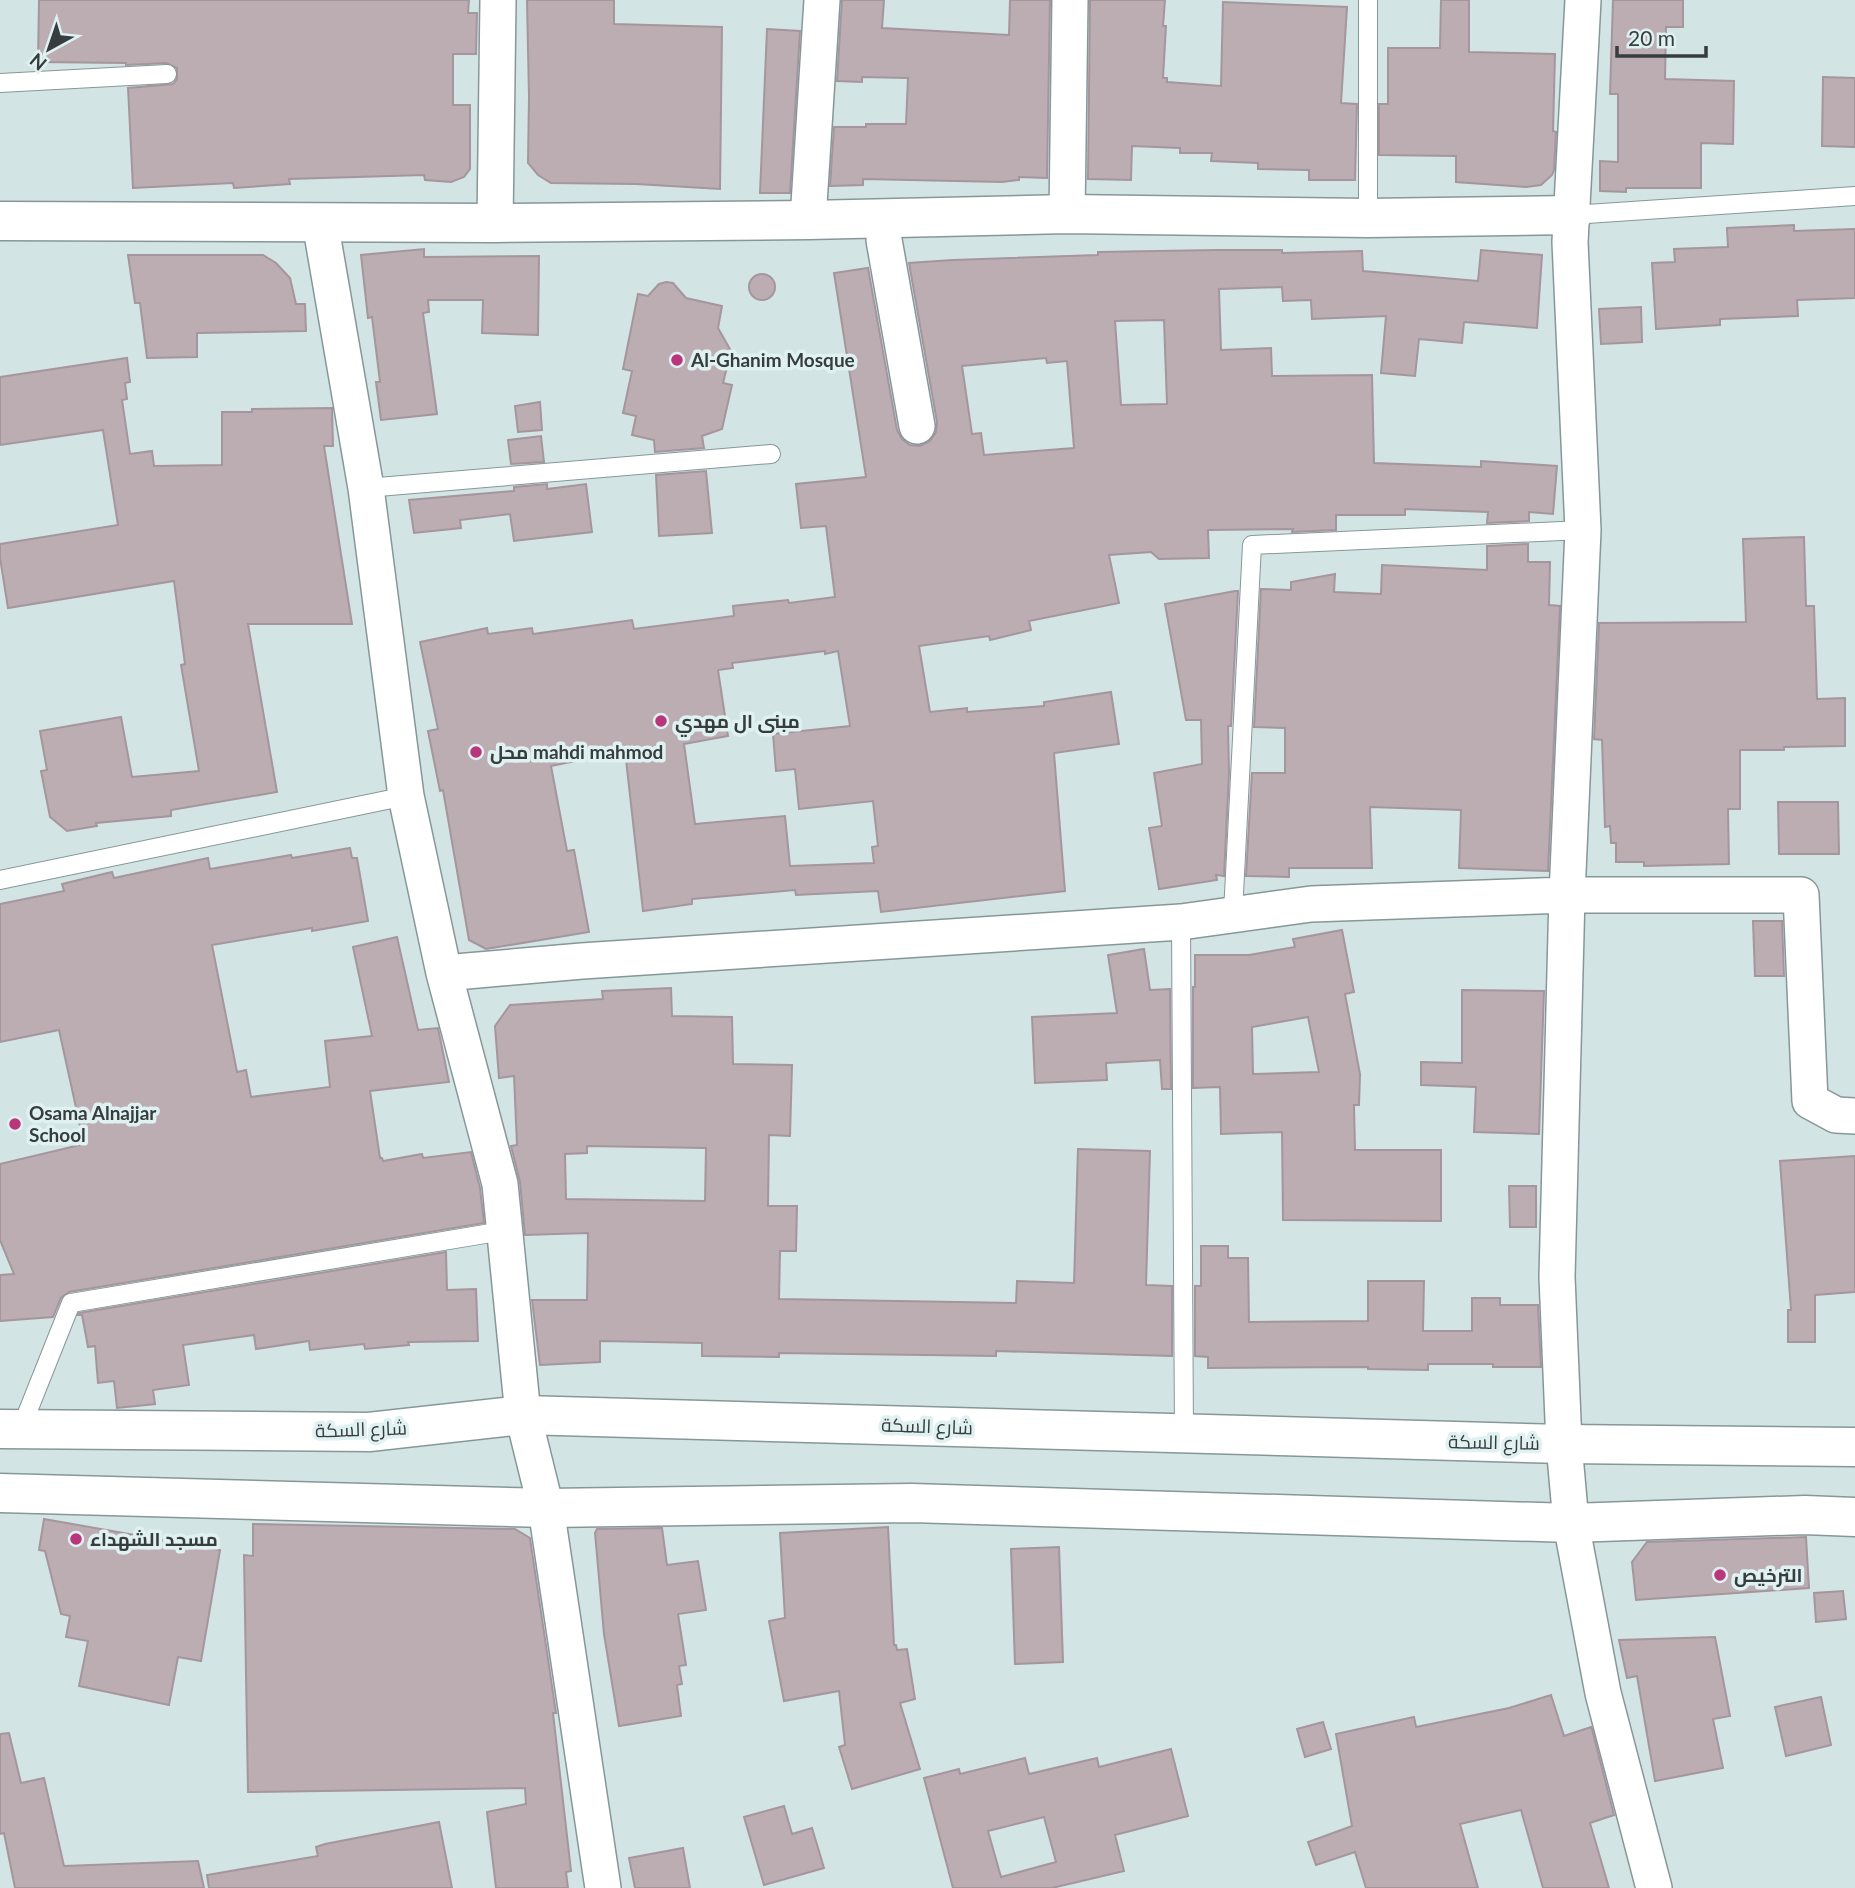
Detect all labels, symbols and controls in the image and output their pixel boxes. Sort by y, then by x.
north arrow [14,14,84,84]
scale bar [1617,14,1706,58]
text: 20 m [1628,25,1675,50]
text: N [25,49,51,76]
place label: Al-Ghanim Mosque [690,348,855,371]
marker: Al-Ghanim Mosque [669,352,685,368]
place label: مبنى ال مهدي [675,709,800,737]
marker: مبنى ال مهدي [653,713,669,729]
place label: محل mahdi mahmod [490,740,663,764]
marker: محل mahdi mahmod [468,744,484,760]
place label: Osama Alnajjar School [29,1101,157,1146]
marker: Osama Alnajjar School [7,1116,23,1132]
street label: شارع السكة [881,1412,973,1442]
street label: شارع السكة [315,1415,407,1445]
street label: شارع السكة [1448,1429,1540,1457]
place label: مسجد الشهداء [90,1527,218,1551]
marker: مسجد الشهداء [68,1531,84,1547]
place label: الترخيص [1734,1563,1802,1587]
marker: الترخيص [1712,1567,1728,1583]

